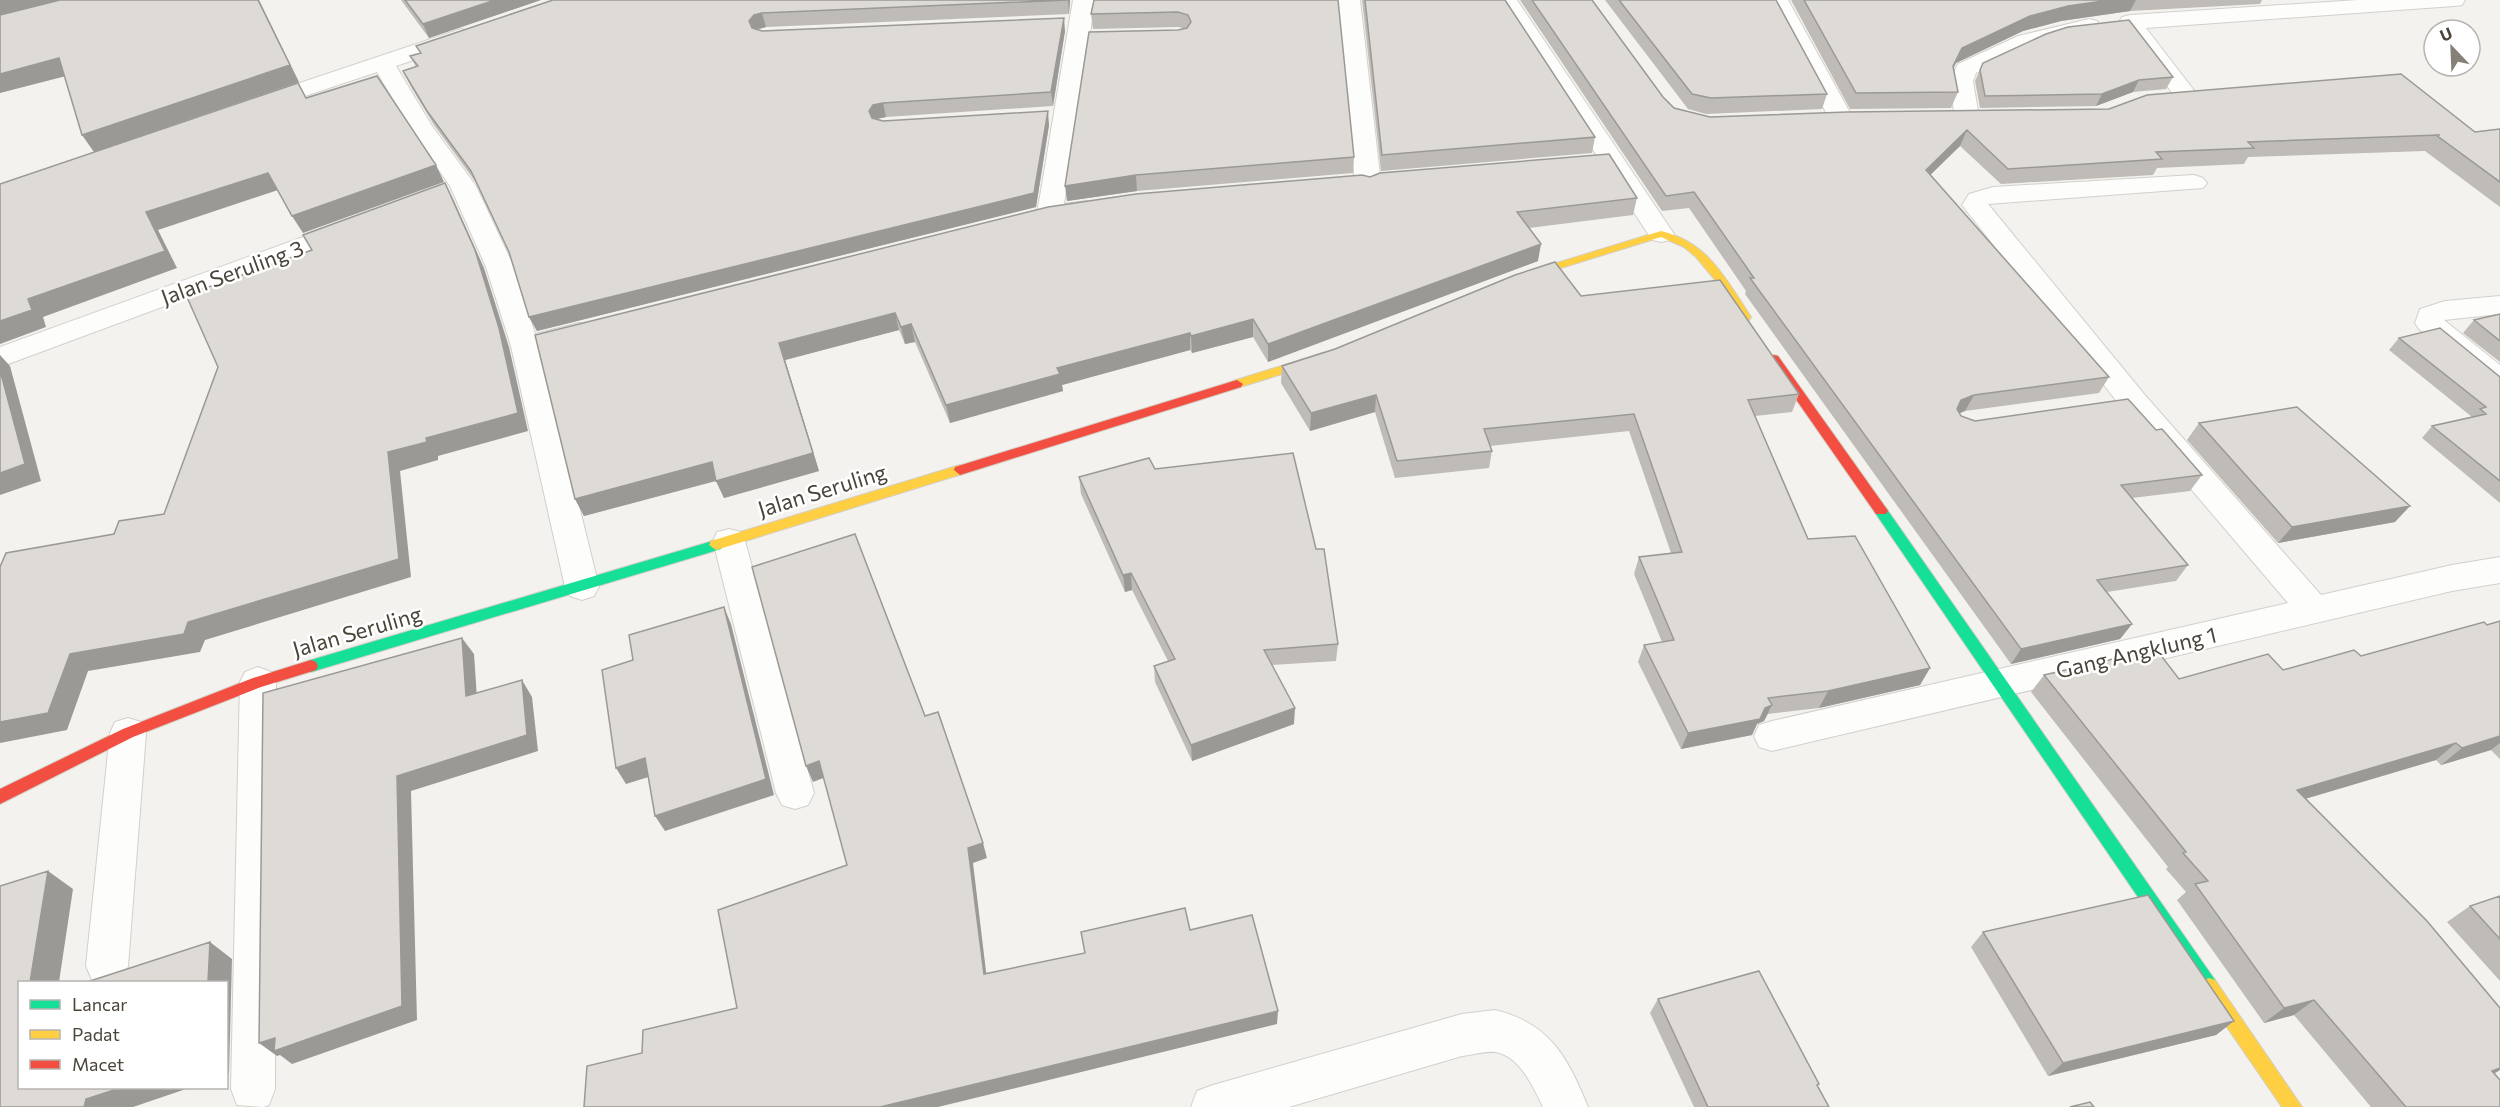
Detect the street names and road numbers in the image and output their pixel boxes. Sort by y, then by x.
street label: Jalan Seruling 3 [157,234,307,310]
street label: Jalan Seruling [754,458,890,522]
street label: Jalan Seruling [289,600,425,662]
street label: Gang Angklung 1 [2053,620,2219,684]

